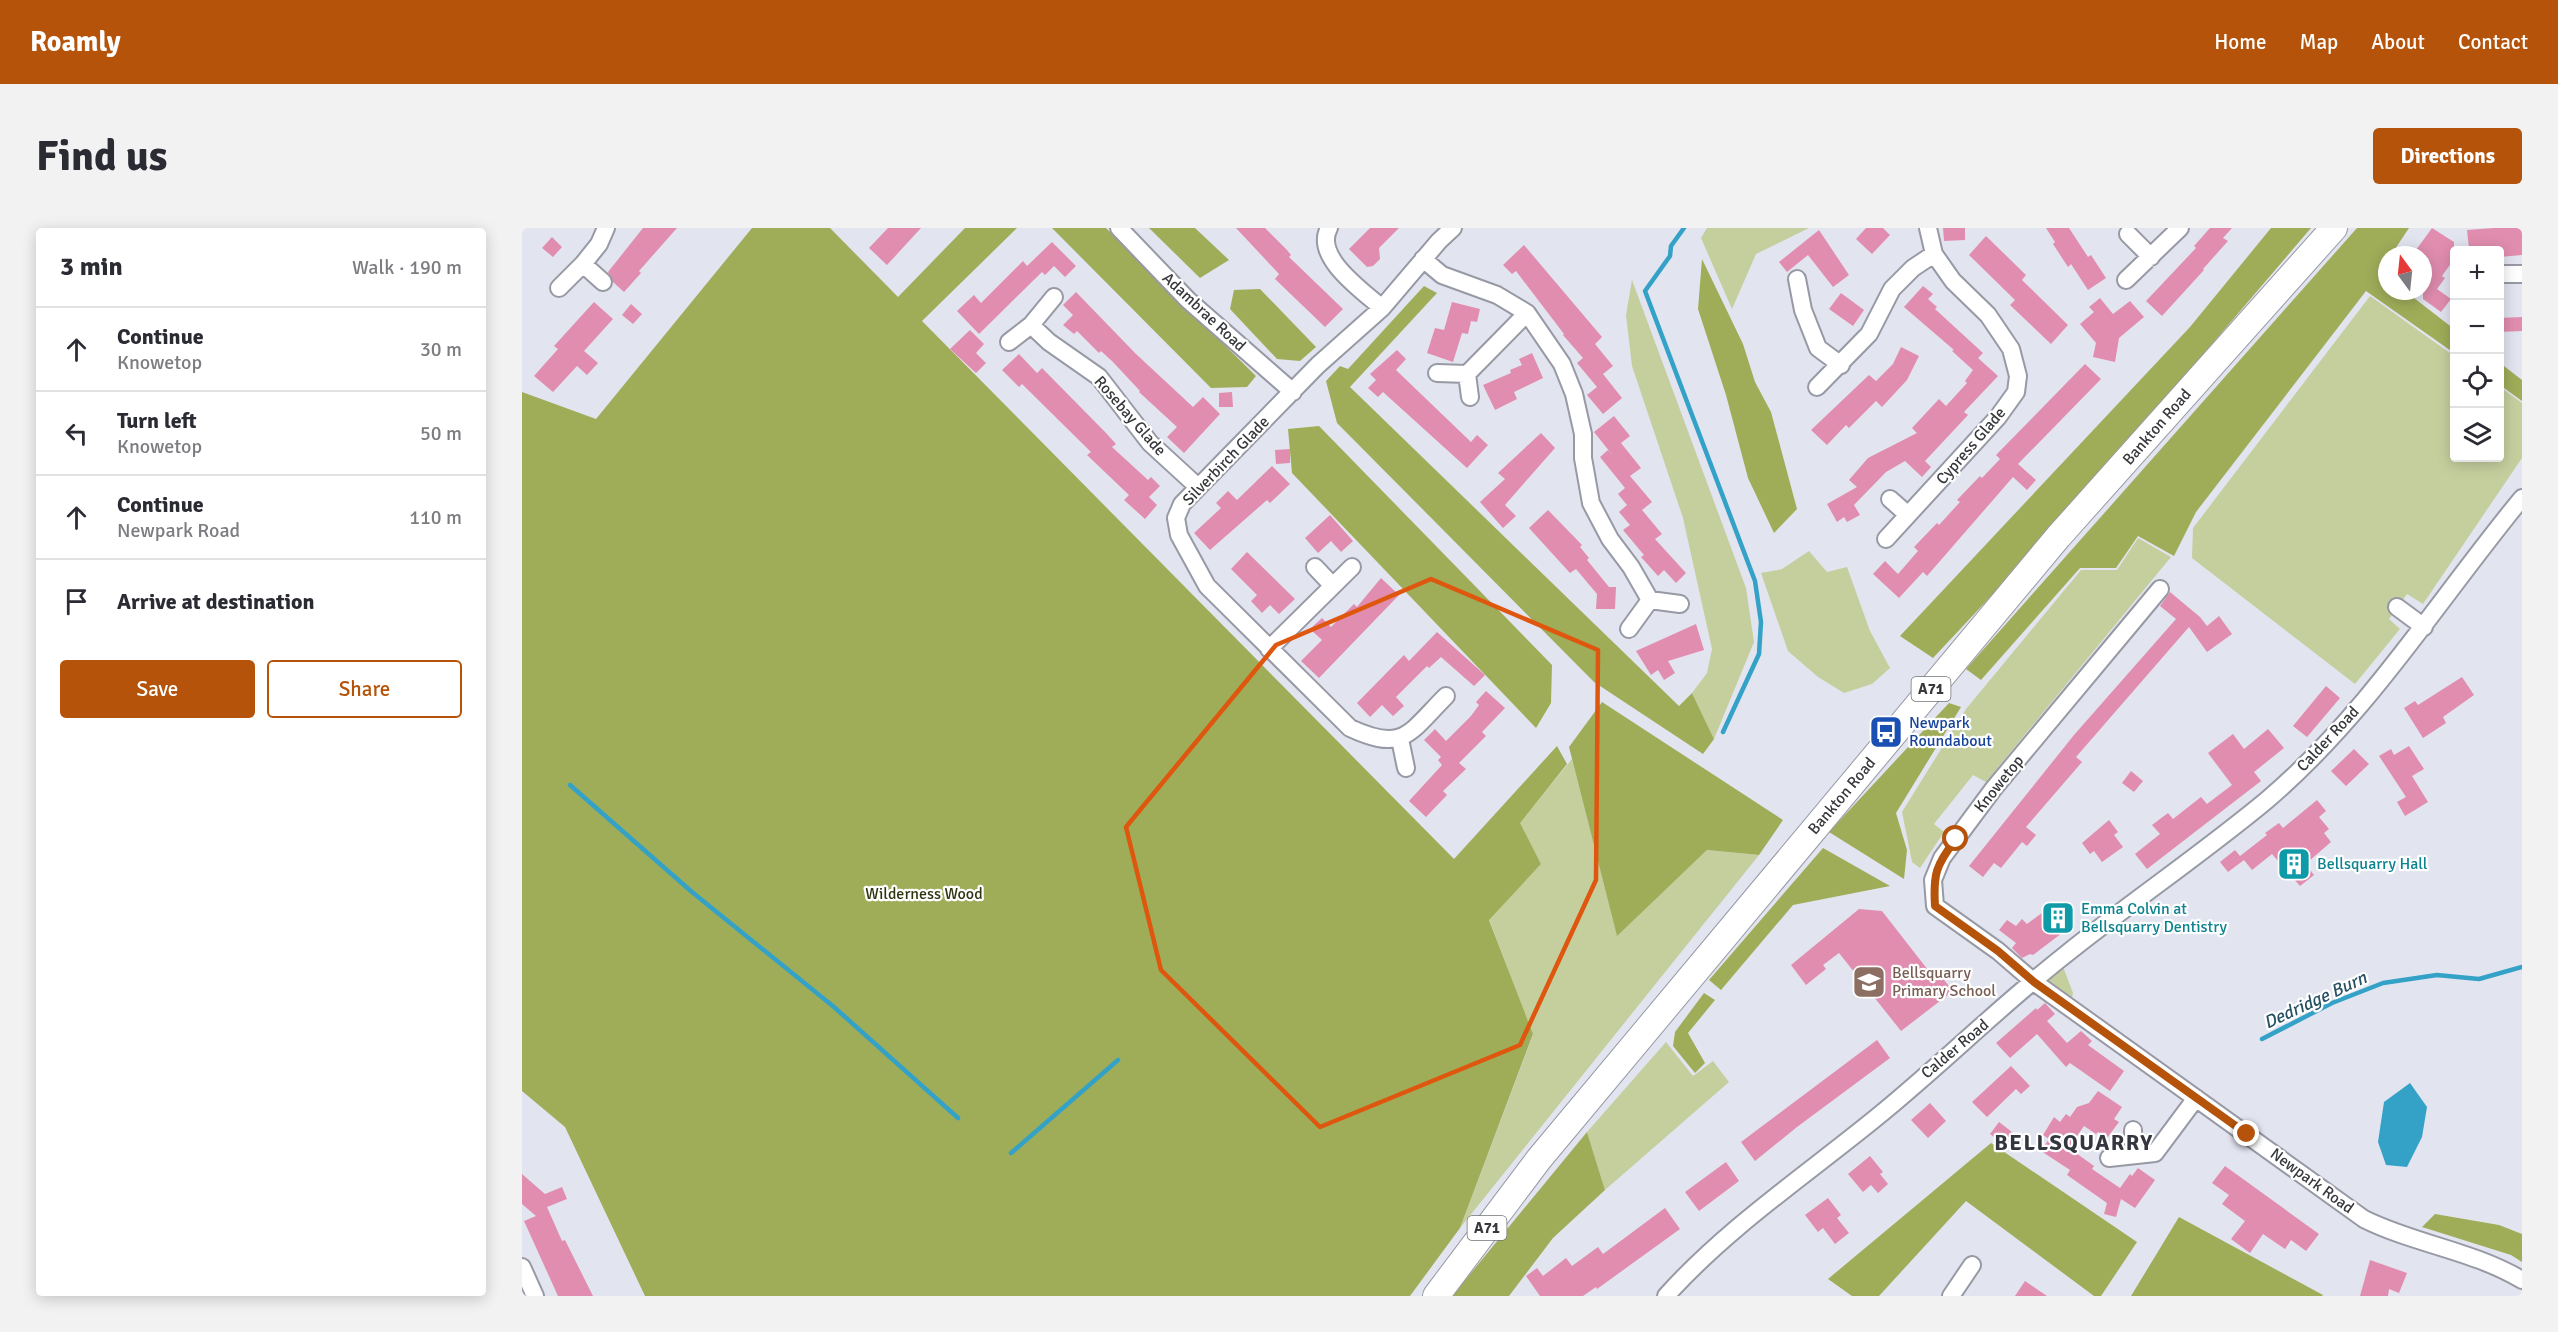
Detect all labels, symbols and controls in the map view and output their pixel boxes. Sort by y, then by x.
text: Roamly [30,25,121,59]
text: Home [2214,29,2267,55]
text: Map [2300,29,2338,55]
text: About [2371,29,2425,55]
text: Contact [2458,29,2528,55]
button: Directions [2373,128,2522,184]
text: Find us [36,131,167,182]
north arrow [2378,246,2432,300]
map controls [2450,246,2504,462]
button: + [2450,246,2504,300]
text: 3 min [60,251,123,283]
text: Walk · 190 m [352,255,462,280]
street label: Adambrae Road [1158,268,1250,356]
button: − [2450,300,2504,354]
text: Continue [117,323,204,350]
icon: ahead [60,333,93,366]
text: 30 m [420,337,462,362]
text: Knowetop [117,350,202,375]
button: locate [2450,354,2504,408]
street label: Rosebay Glade [1090,372,1170,460]
street label: Bankton Road [2118,385,2196,469]
street label: Cypress Glade [1932,403,2010,489]
text: Turn left [117,407,197,434]
button: layers [2450,408,2504,462]
street label: Silverbirch Glade [1178,412,1274,510]
icon: left [60,417,93,450]
text: 50 m [420,421,462,446]
text: Knowetop [117,434,202,459]
text: Continue [117,491,204,518]
icon: ahead [60,501,93,534]
text: 110 m [409,505,462,530]
text: Newpark Road [117,518,240,543]
icon: arrive [60,585,93,618]
text: Arrive at destination [117,588,314,615]
button: Save [60,660,255,718]
button: Share [267,660,462,718]
road number: A71 [1912,677,1950,701]
street label: Calder Road [2293,702,2363,776]
place label: Newpark Roundabout [1909,713,1992,751]
bus stop icon: Newpark Roundabout [1868,714,1904,750]
street label: Knowetop [1970,751,2028,817]
street label: Bankton Road [1804,753,1880,839]
route start [1942,825,1968,851]
building icon: Bellsquarry Hall [2276,846,2312,882]
place label: Bellsquarry Hall [2317,854,2428,874]
park label: Wilderness Wood [865,884,983,904]
place label: Emma Colvin at Bellsquarry Dentistry [2081,899,2227,937]
building icon: Emma Colvin at Bellsquarry Dentistry [2040,900,2076,936]
place label: Bellsquarry Primary School [1892,963,1996,1001]
school or university icon: Bellsquarry Primary School [1851,964,1887,1000]
water label: Dedridge Burn [2260,966,2371,1033]
street label: Calder Road [1917,1015,1993,1083]
route end [2233,1120,2259,1146]
district label: BELLSQUARRY [1994,1129,2154,1156]
street label: Newpark Road [2266,1144,2358,1218]
road number: A71 [1468,1216,1506,1240]

